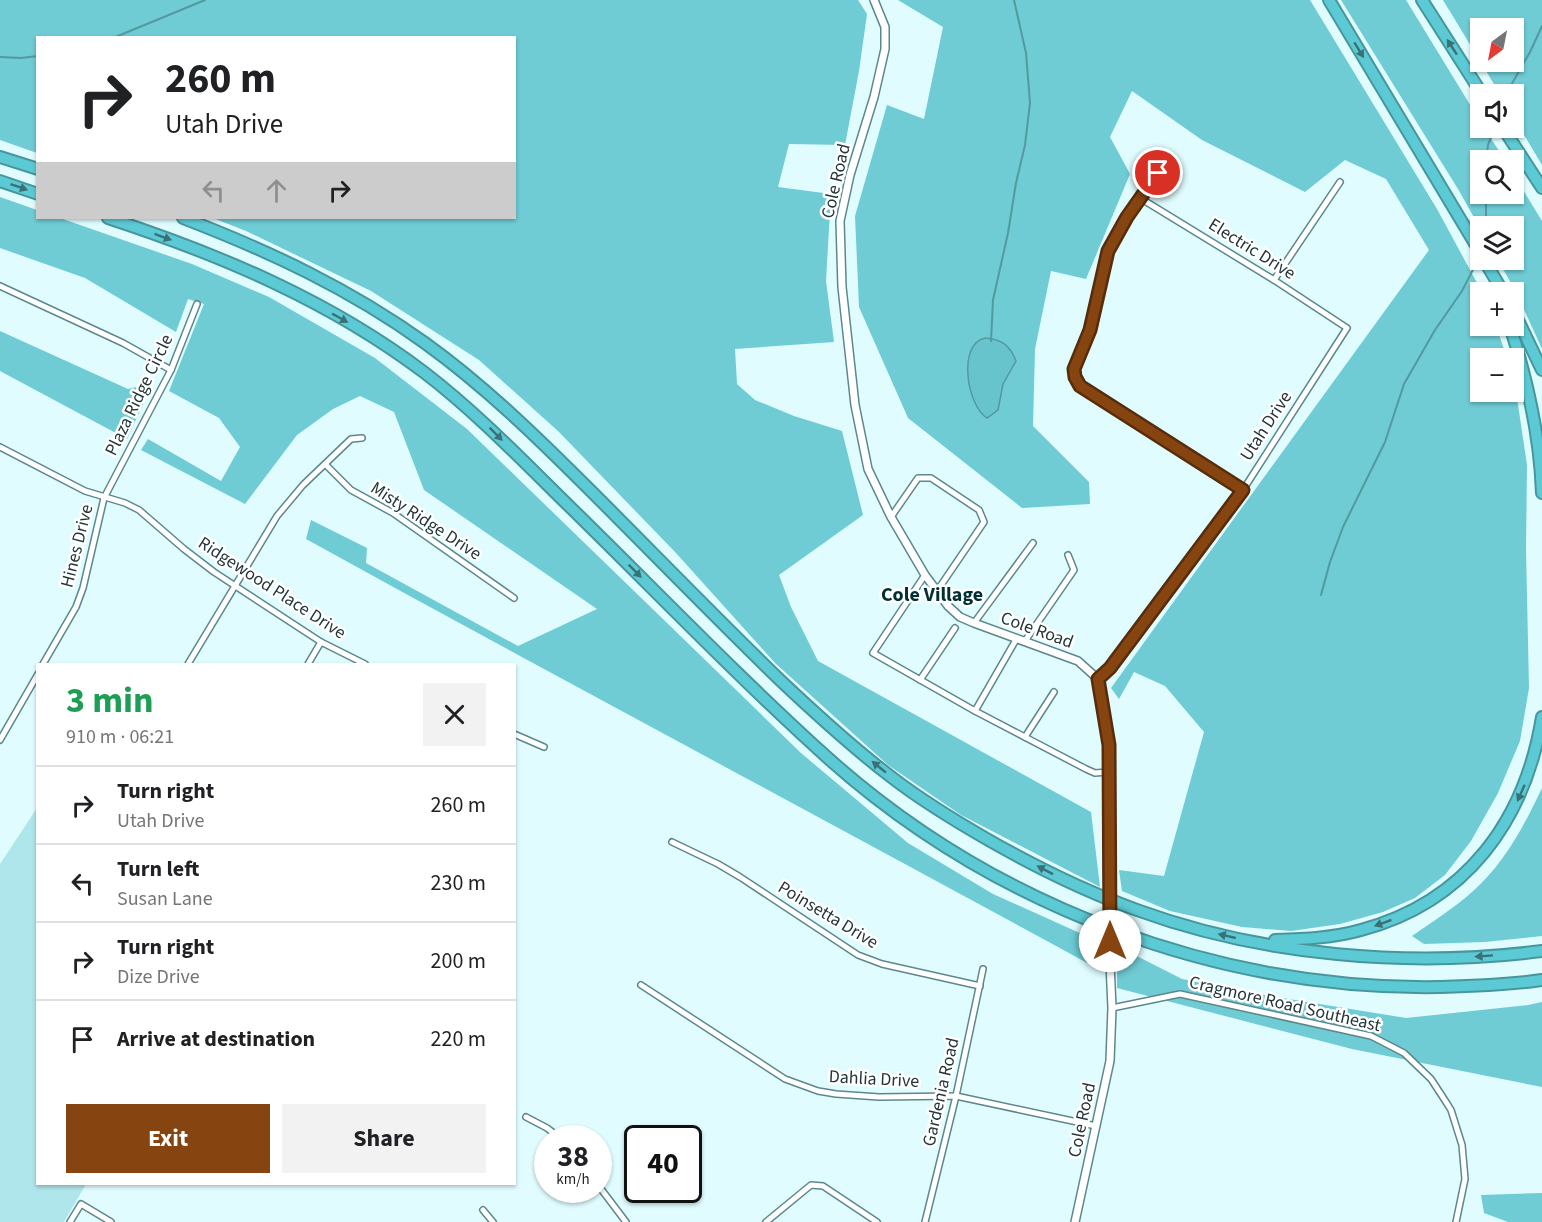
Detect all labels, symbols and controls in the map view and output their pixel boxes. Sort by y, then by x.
north arrow [1470,18,1524,72]
map controls [1470,18,1524,402]
one-way arrow [1447,39,1458,55]
one-way arrow [1354,42,1365,58]
text: 260 m [165,49,276,109]
icon: right [66,60,144,138]
button: sound [1470,84,1524,138]
text: Utah Drive [165,105,283,144]
street label: Cole Road [815,141,857,221]
pin [1132,147,1183,198]
button: search [1470,150,1524,204]
icon: arrive [1141,156,1174,189]
icon: left [197,174,230,207]
icon: ahead [260,174,293,207]
icon: right [323,174,356,207]
one-way arrow [10,183,28,193]
street label: Electric Drive [1204,212,1300,286]
button: layers [1470,216,1524,270]
one-way arrow [155,232,173,242]
button: + [1470,282,1524,336]
one-way arrow [332,312,349,322]
street label: Plaza Ridge Circle [99,330,179,460]
button: − [1470,348,1524,402]
street label: Utah Drive [1234,386,1298,466]
one-way arrow [489,427,503,441]
street label: Misty Ridge Drive [366,476,486,566]
street label: Hines Drive [55,502,99,590]
street label: Ridgewood Place Drive [193,531,351,645]
one-way arrow [628,564,643,578]
district label: Cole Village [881,581,983,609]
street label: Cole Road [997,605,1077,655]
text: 3 min [66,675,154,726]
button: close [423,683,486,746]
text: 910 m · 06:21 [66,723,174,751]
one-way arrow [872,761,887,774]
text: Turn right [117,775,214,807]
one-way arrow [1516,785,1526,803]
icon: right [66,789,99,822]
text: 260 m [431,789,486,821]
text: Utah Drive [117,807,205,835]
text: Turn left [117,853,199,885]
one-way arrow [1036,865,1053,874]
icon: left [66,867,99,900]
text: 230 m [431,867,486,899]
street label: Poinsetta Drive [773,875,883,955]
text: Susan Lane [117,885,213,913]
position arrow [1078,909,1142,973]
one-way arrow [1373,919,1391,929]
one-way arrow [1218,930,1237,940]
text: Turn right [117,931,214,963]
icon: right [66,945,99,978]
text: 200 m [431,945,486,977]
one-way arrow [1474,952,1493,961]
text: Dize Drive [117,963,200,991]
street label: Cragmore Road Southeast [1187,970,1383,1038]
icon: arrive [66,1023,99,1056]
text: Arrive at destination [117,1023,315,1055]
text: 220 m [431,1023,486,1055]
street label: Gardenia Road [916,1035,966,1149]
street label: Dahlia Drive [828,1064,920,1094]
street label: Cole Road [1062,1080,1102,1160]
button: Exit [66,1104,270,1173]
button: Share [282,1104,486,1173]
speed limit sign: 40 [624,1125,702,1203]
text: 38 [557,1135,589,1178]
text: km/h [556,1169,590,1190]

